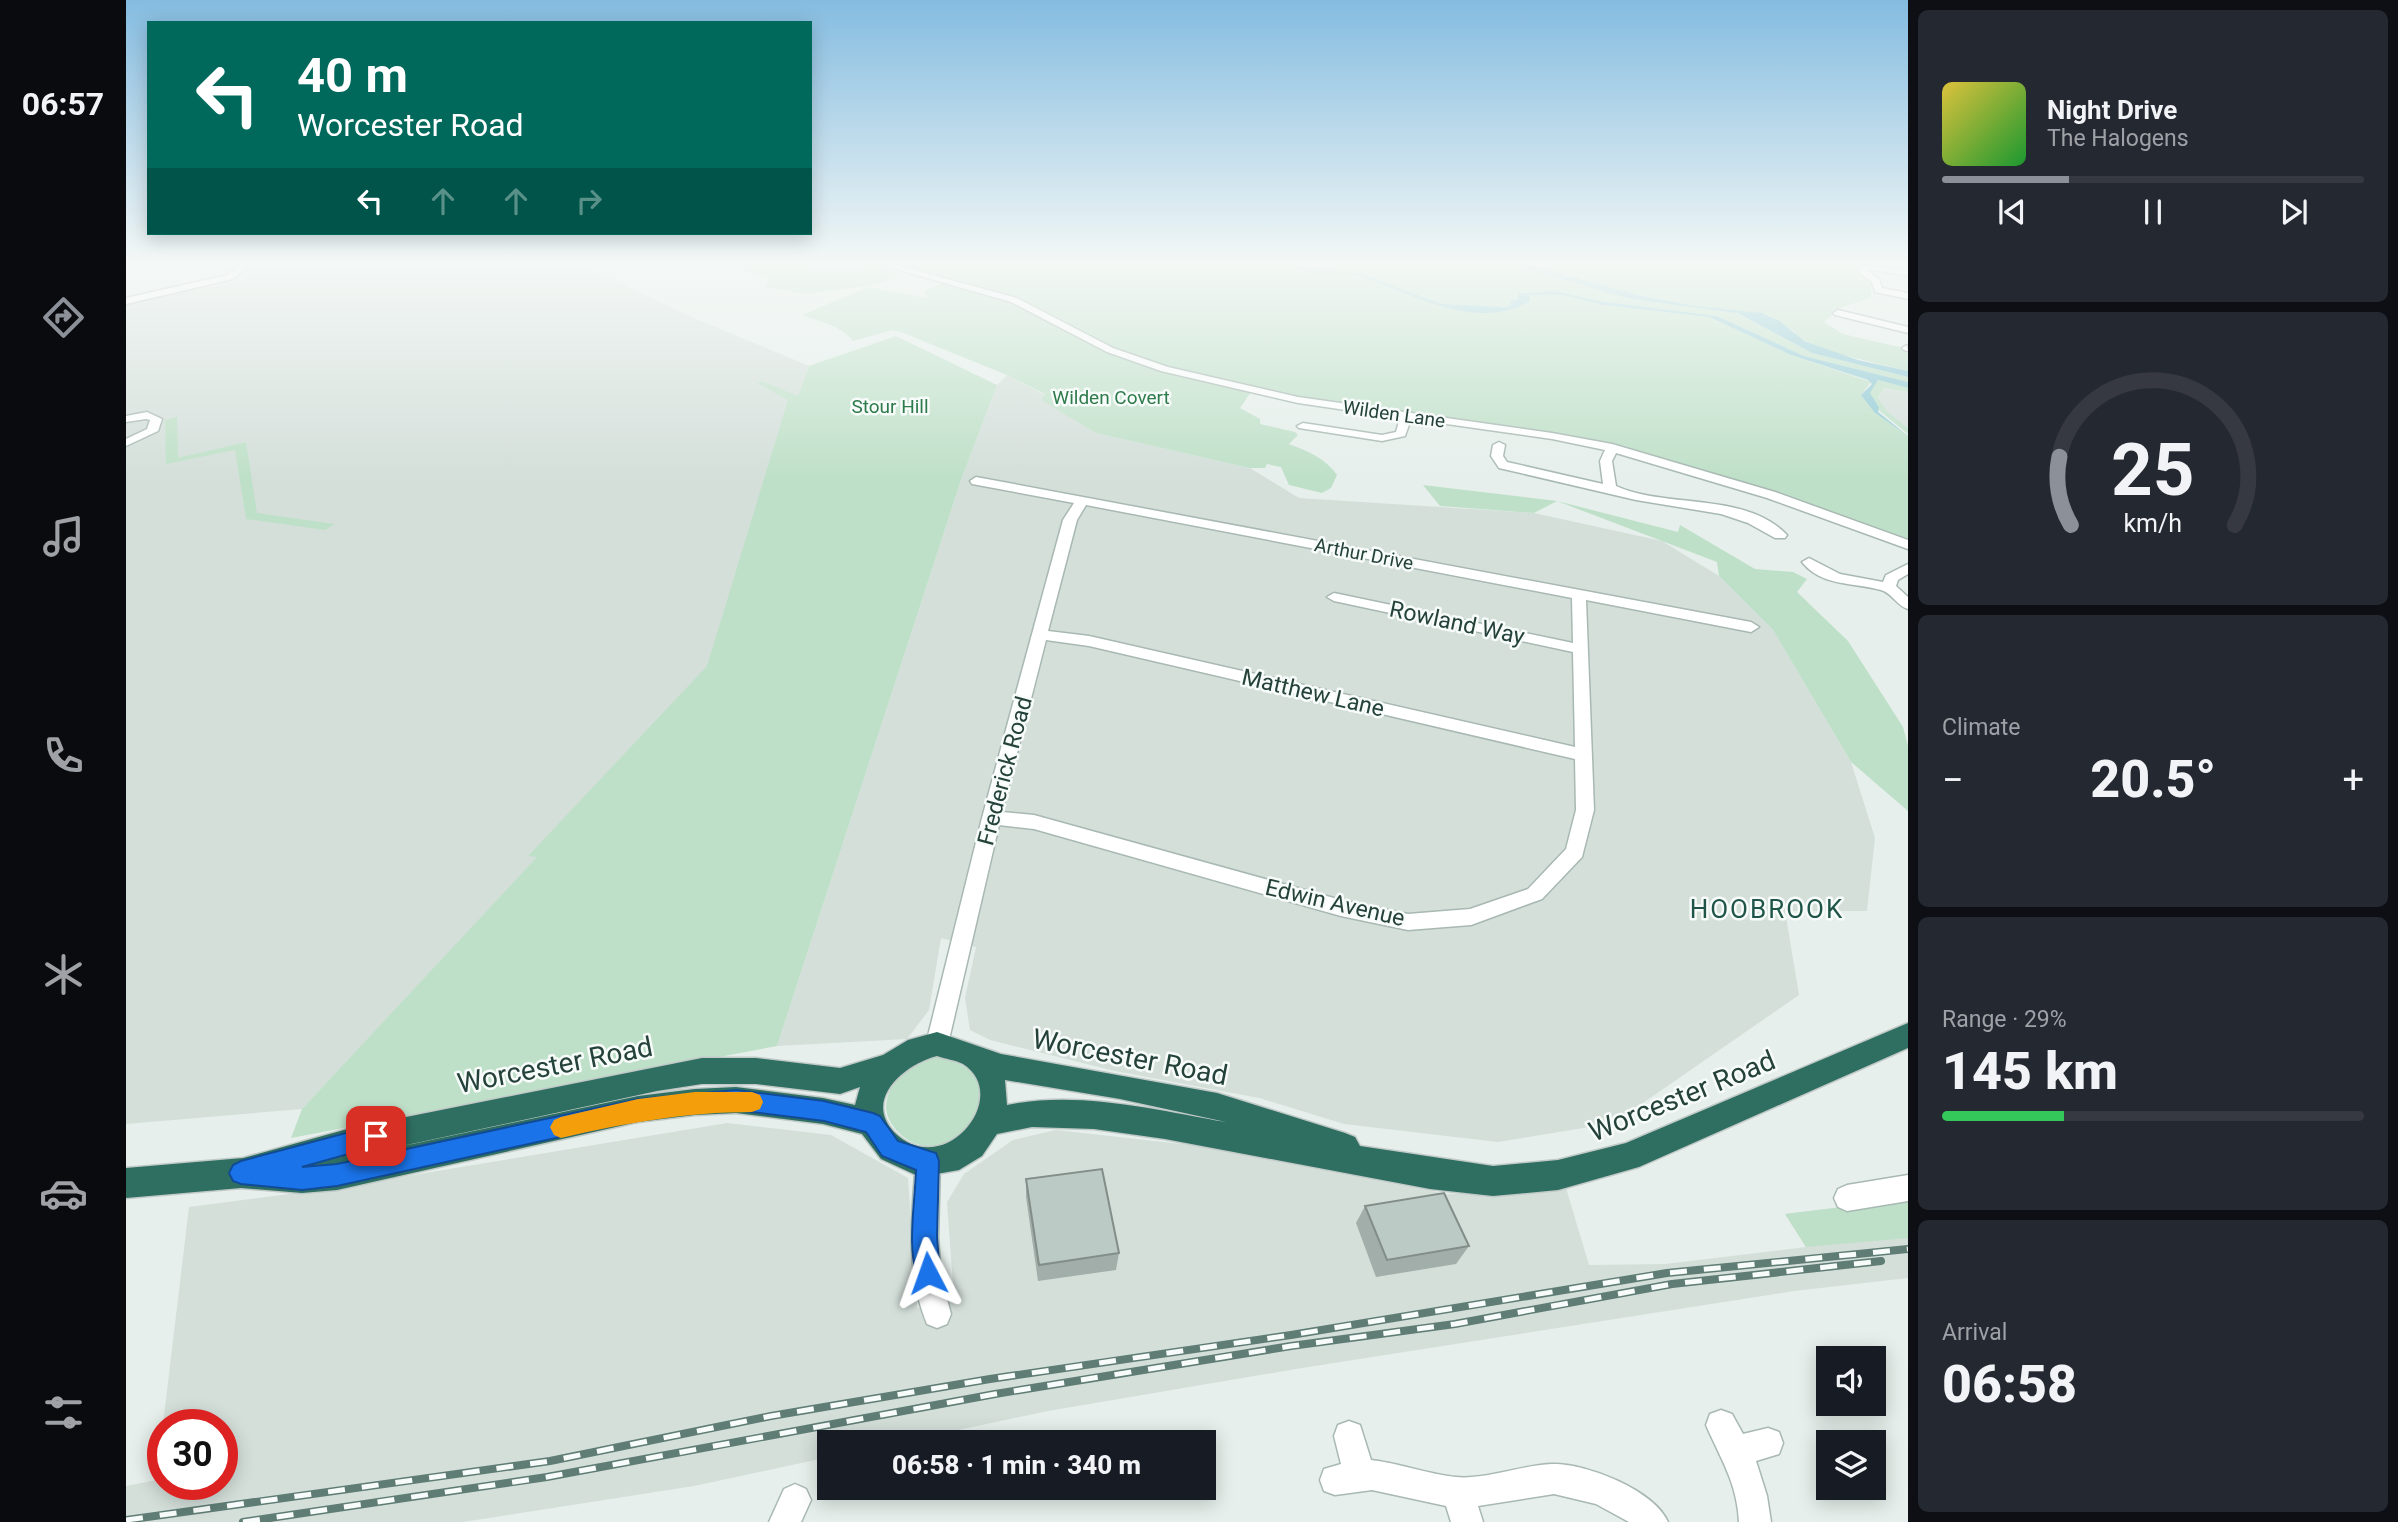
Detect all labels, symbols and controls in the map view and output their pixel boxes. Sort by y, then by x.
text: 40 m [297,47,408,104]
icon: left [182,49,273,140]
text: 06:57 [22,85,104,123]
text: Night Drive [2047,95,2177,125]
text: Worcester Road [297,106,524,144]
text: The Halogens [2047,125,2189,152]
icon: left [351,182,389,220]
icon: ahead [424,182,462,220]
icon: ahead [497,182,535,220]
icon: right [570,182,608,220]
icon: previous [1993,193,2031,231]
icon: pause [2134,193,2172,231]
icon: next [2275,193,2313,231]
icon: directions [39,293,88,342]
park label: Wilden Covert [1052,386,1170,409]
park label: Stour Hill [851,395,929,418]
street label: Wilden Lane [1341,395,1447,433]
text: 25 [2111,427,2195,513]
text: km/h [2124,508,2182,537]
icon: music [39,512,88,561]
street label: Arthur Drive [1313,533,1415,575]
street label: Rowland Way [1387,596,1527,651]
street label: Matthew Lane [1239,664,1387,722]
street label: Frederick Road [972,694,1038,848]
text: Climate [1942,714,2021,741]
icon: phone [39,731,88,780]
text: 20.5° [2090,749,2216,810]
text: − [1942,758,1964,802]
text: + [2342,758,2364,802]
street label: Edwin Avenue [1263,874,1407,932]
district label: HOOBROOK [1690,894,1844,924]
icon: climate [39,950,88,999]
text: Range · 29% [1942,1006,2067,1033]
street label: Worcester Road [1030,1022,1230,1092]
street label: Worcester Road [455,1030,655,1100]
text: 145 km [1942,1041,2118,1102]
street label: Worcester Road [1584,1044,1780,1148]
pin [346,1106,406,1166]
icon: arrive [357,1117,395,1155]
icon: car [39,1169,88,1218]
position arrow [891,1236,965,1310]
text: Arrival [1942,1319,2007,1346]
map controls [1816,1346,1886,1500]
button: sound [1816,1346,1886,1416]
text: 06:58 [1942,1354,2077,1415]
icon: filters [39,1388,88,1437]
speed limit sign: 30 [147,1409,238,1500]
button: layers [1816,1430,1886,1500]
text: 06:58 · 1 min · 340 m [892,1450,1141,1480]

